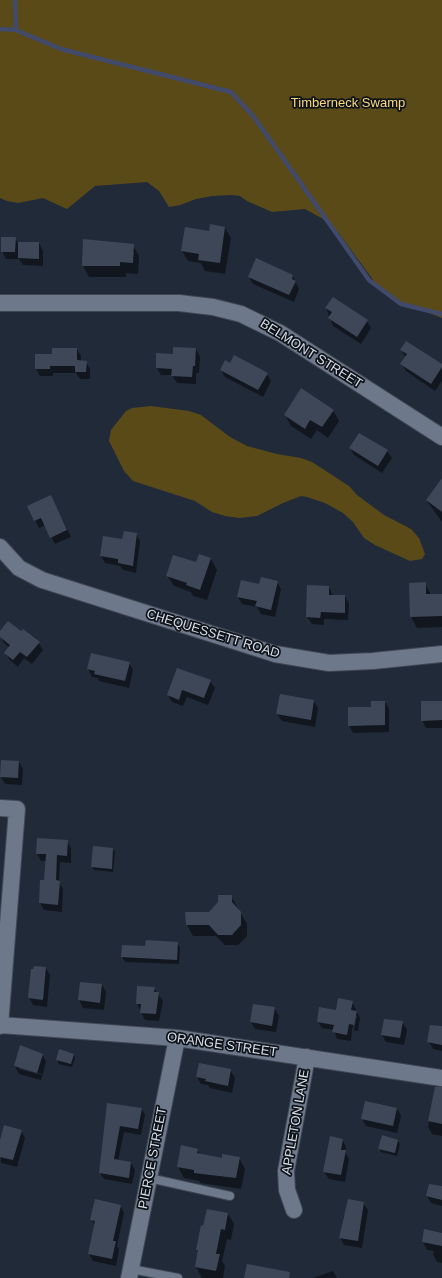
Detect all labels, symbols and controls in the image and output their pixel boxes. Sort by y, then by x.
park label: Timberneck Swamp [291,95,405,111]
street label: BELMONT STREET [257,316,365,392]
street label: CHEQUESSETT ROAD [144,606,282,662]
street label: ORANGE STREET [166,1030,278,1060]
street label: APPLETON LANE [279,1068,313,1176]
street label: PIERCE STREET [135,1106,171,1210]

